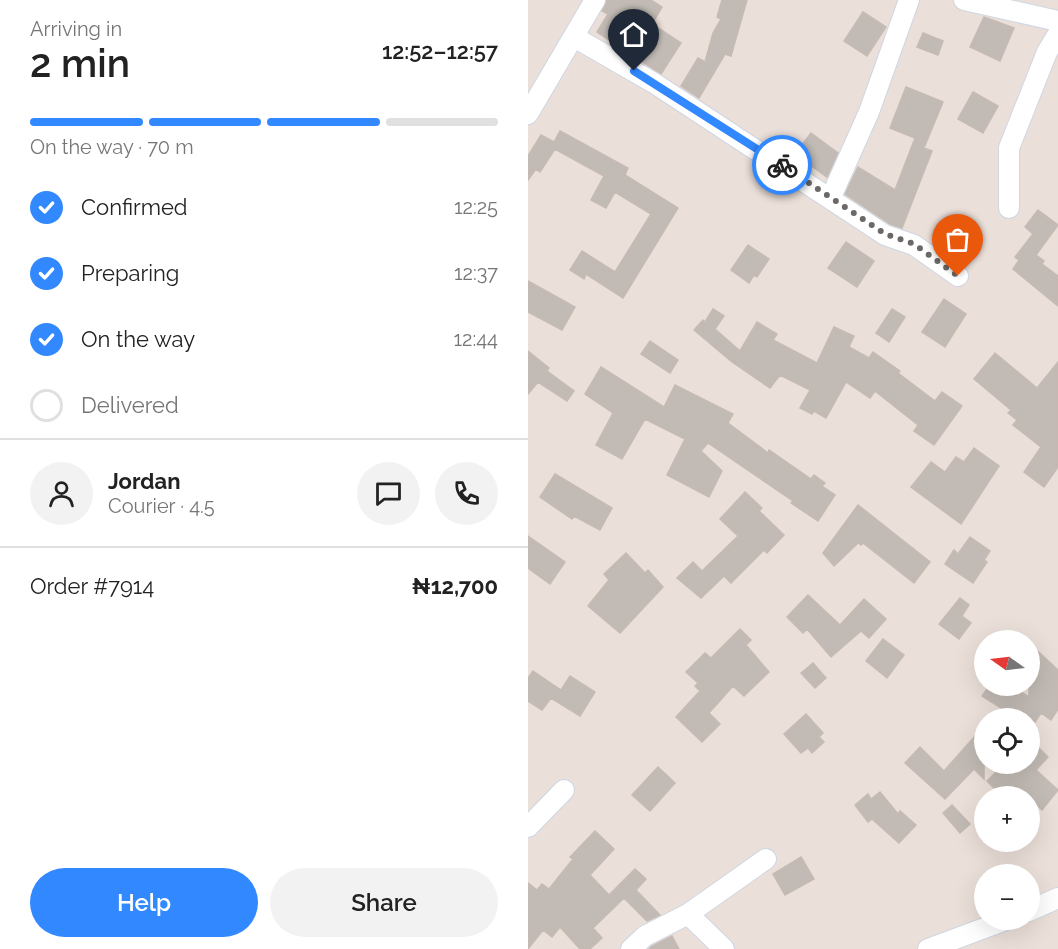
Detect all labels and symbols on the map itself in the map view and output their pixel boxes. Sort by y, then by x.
pin [608,9,659,71]
courier [752,135,812,195]
pin [932,214,983,276]
north arrow [974,630,1040,696]

